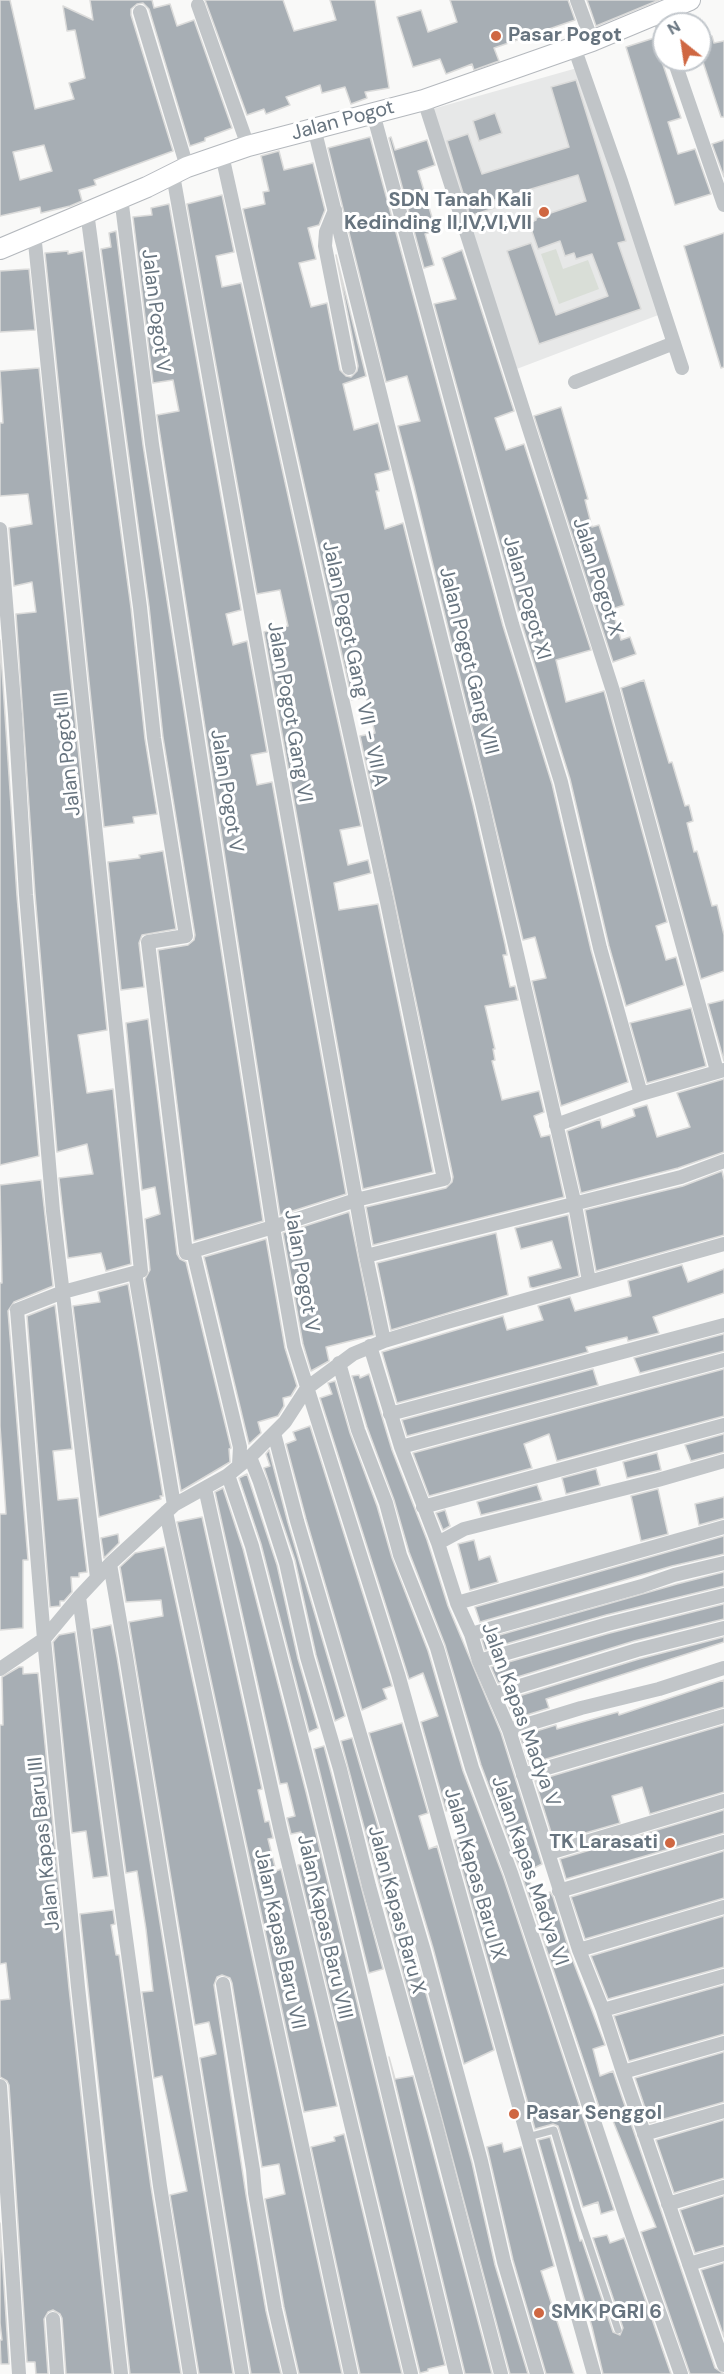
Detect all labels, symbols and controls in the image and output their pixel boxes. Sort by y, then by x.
north arrow [652,12,712,72]
text: N [663,16,684,40]
place label: Pasar Pogot [508,24,622,48]
marker: Pasar Pogot [489,29,503,43]
street label: Jalan Pogot [289,96,397,146]
place label: SDN Tanah Kali Kedinding II,IV,VI,VII [344,189,532,236]
marker: SDN Tanah Kali Kedinding II,IV,VI,VII [537,205,551,219]
street label: Jalan Pogot V [136,248,174,374]
street label: Jalan Pogot X [567,515,627,639]
street label: Jalan Pogot XI [497,533,555,663]
street label: Jalan Pogot Gang VII - VII A [316,539,392,789]
street label: Jalan Pogot Gang VIII [433,565,503,757]
street label: Jalan Pogot Gang VI [261,620,317,804]
street label: Jalan Pogot III [50,691,86,817]
street label: Jalan Pogot V [204,728,248,854]
street label: Jalan Pogot V [278,1208,324,1334]
street label: Jalan Kapas Madya V [476,1620,564,1810]
street label: Jalan Kapas Baru III [24,1756,66,1932]
street label: Jalan Kapas Madya VI [485,1773,573,1969]
street label: Jalan Kapas Baru IX [438,1785,510,1963]
street label: Jalan Kapas Baru X [362,1823,430,1997]
place label: TK Larasati [549,1831,658,1855]
street label: Jalan Kapas Baru VIII [291,1832,357,2022]
marker: TK Larasati [663,1836,677,1850]
street label: Jalan Kapas Baru VII [248,1847,310,2031]
place label: Pasar Senggol [526,2102,662,2126]
marker: Pasar Senggol [507,2107,521,2121]
place label: SMK PGRI 6 [551,2301,662,2325]
marker: SMK PGRI 6 [532,2306,546,2320]

